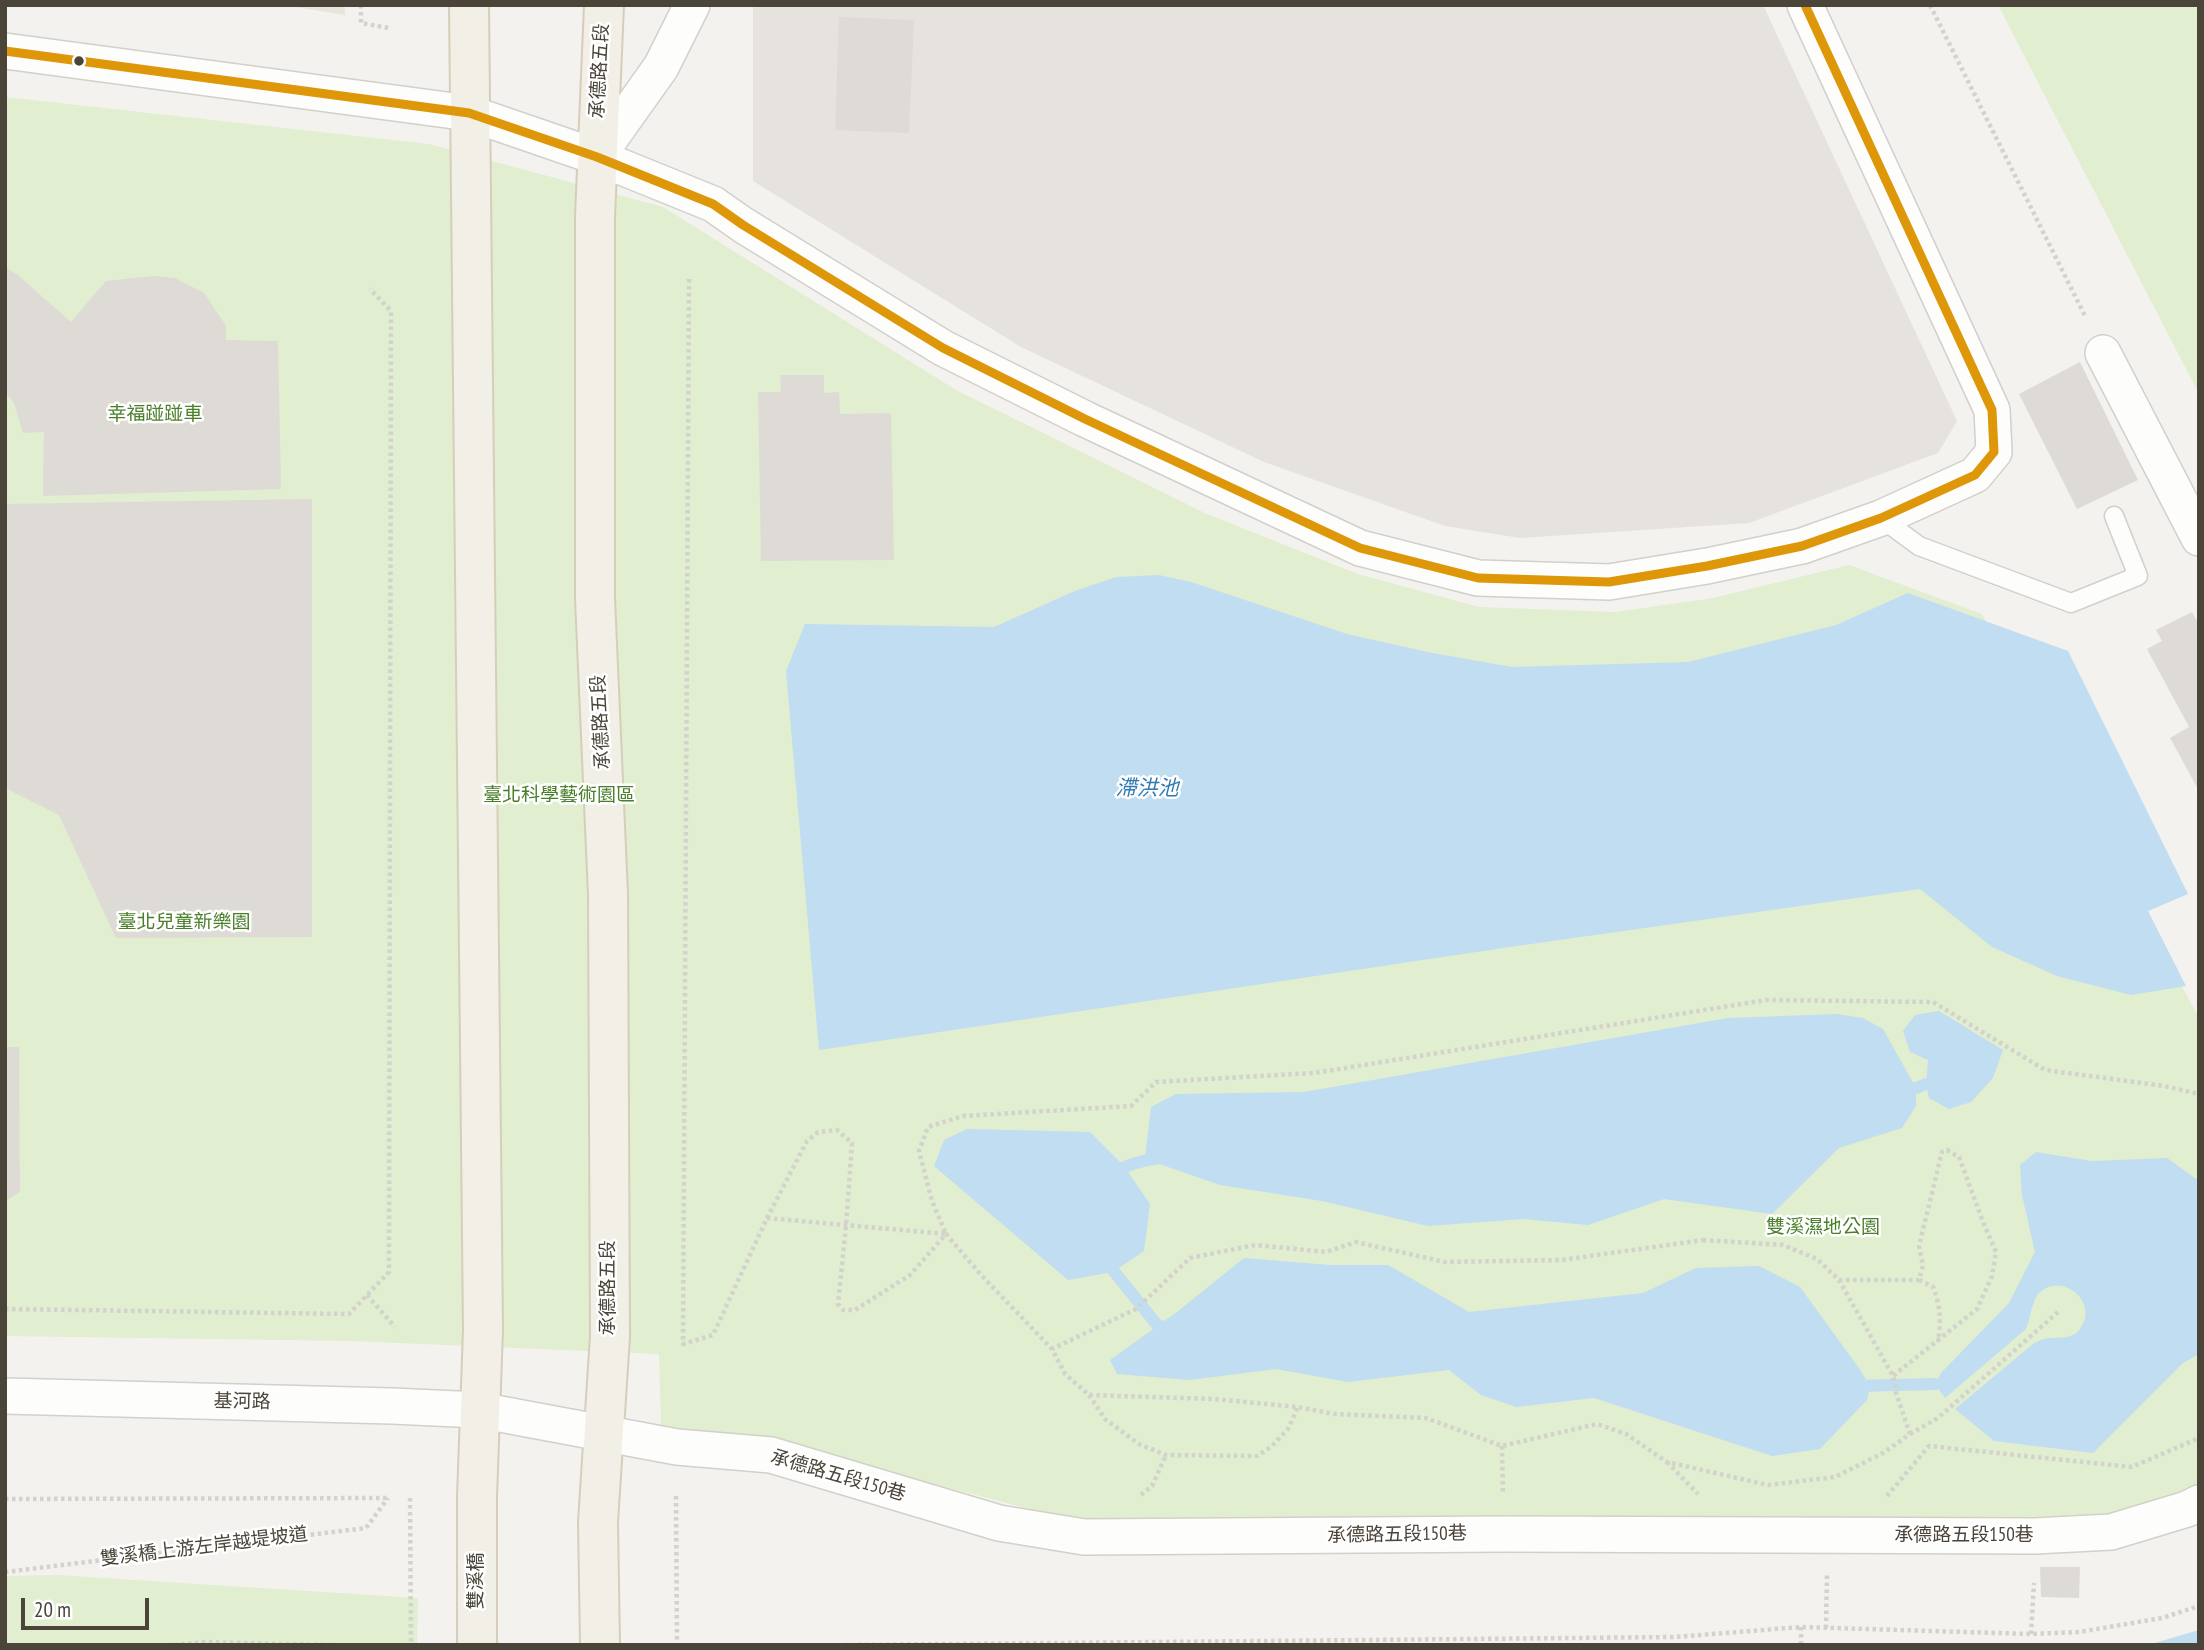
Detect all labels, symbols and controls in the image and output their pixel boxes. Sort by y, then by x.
street label: 承德路五段 [586,23,614,119]
unlabelled marker [72,54,86,68]
park label: 幸福踫踫車 [108,404,202,426]
street label: 承德路五段 [587,674,615,770]
water label: 滯洪池 [1116,776,1178,802]
park label: 臺北科學藝術園區 [483,785,635,807]
park label: 臺北兒童新樂園 [118,912,250,934]
park label: 雙溪濕地公園 [1766,1217,1880,1239]
street label: 承德路五段 [598,1241,620,1335]
street label: 基河路 [213,1390,271,1414]
street label: 承德路五段150巷 [768,1446,908,1506]
street label: 承德路五段150巷 [1327,1522,1467,1548]
street label: 雙溪橋上游左岸越堤坡道 [99,1523,309,1571]
street label: 承德路五段150巷 [1894,1525,2034,1547]
street label: 雙溪橋 [466,1553,488,1609]
scale bar [24,1584,152,1628]
text: 20 m [34,1596,71,1623]

